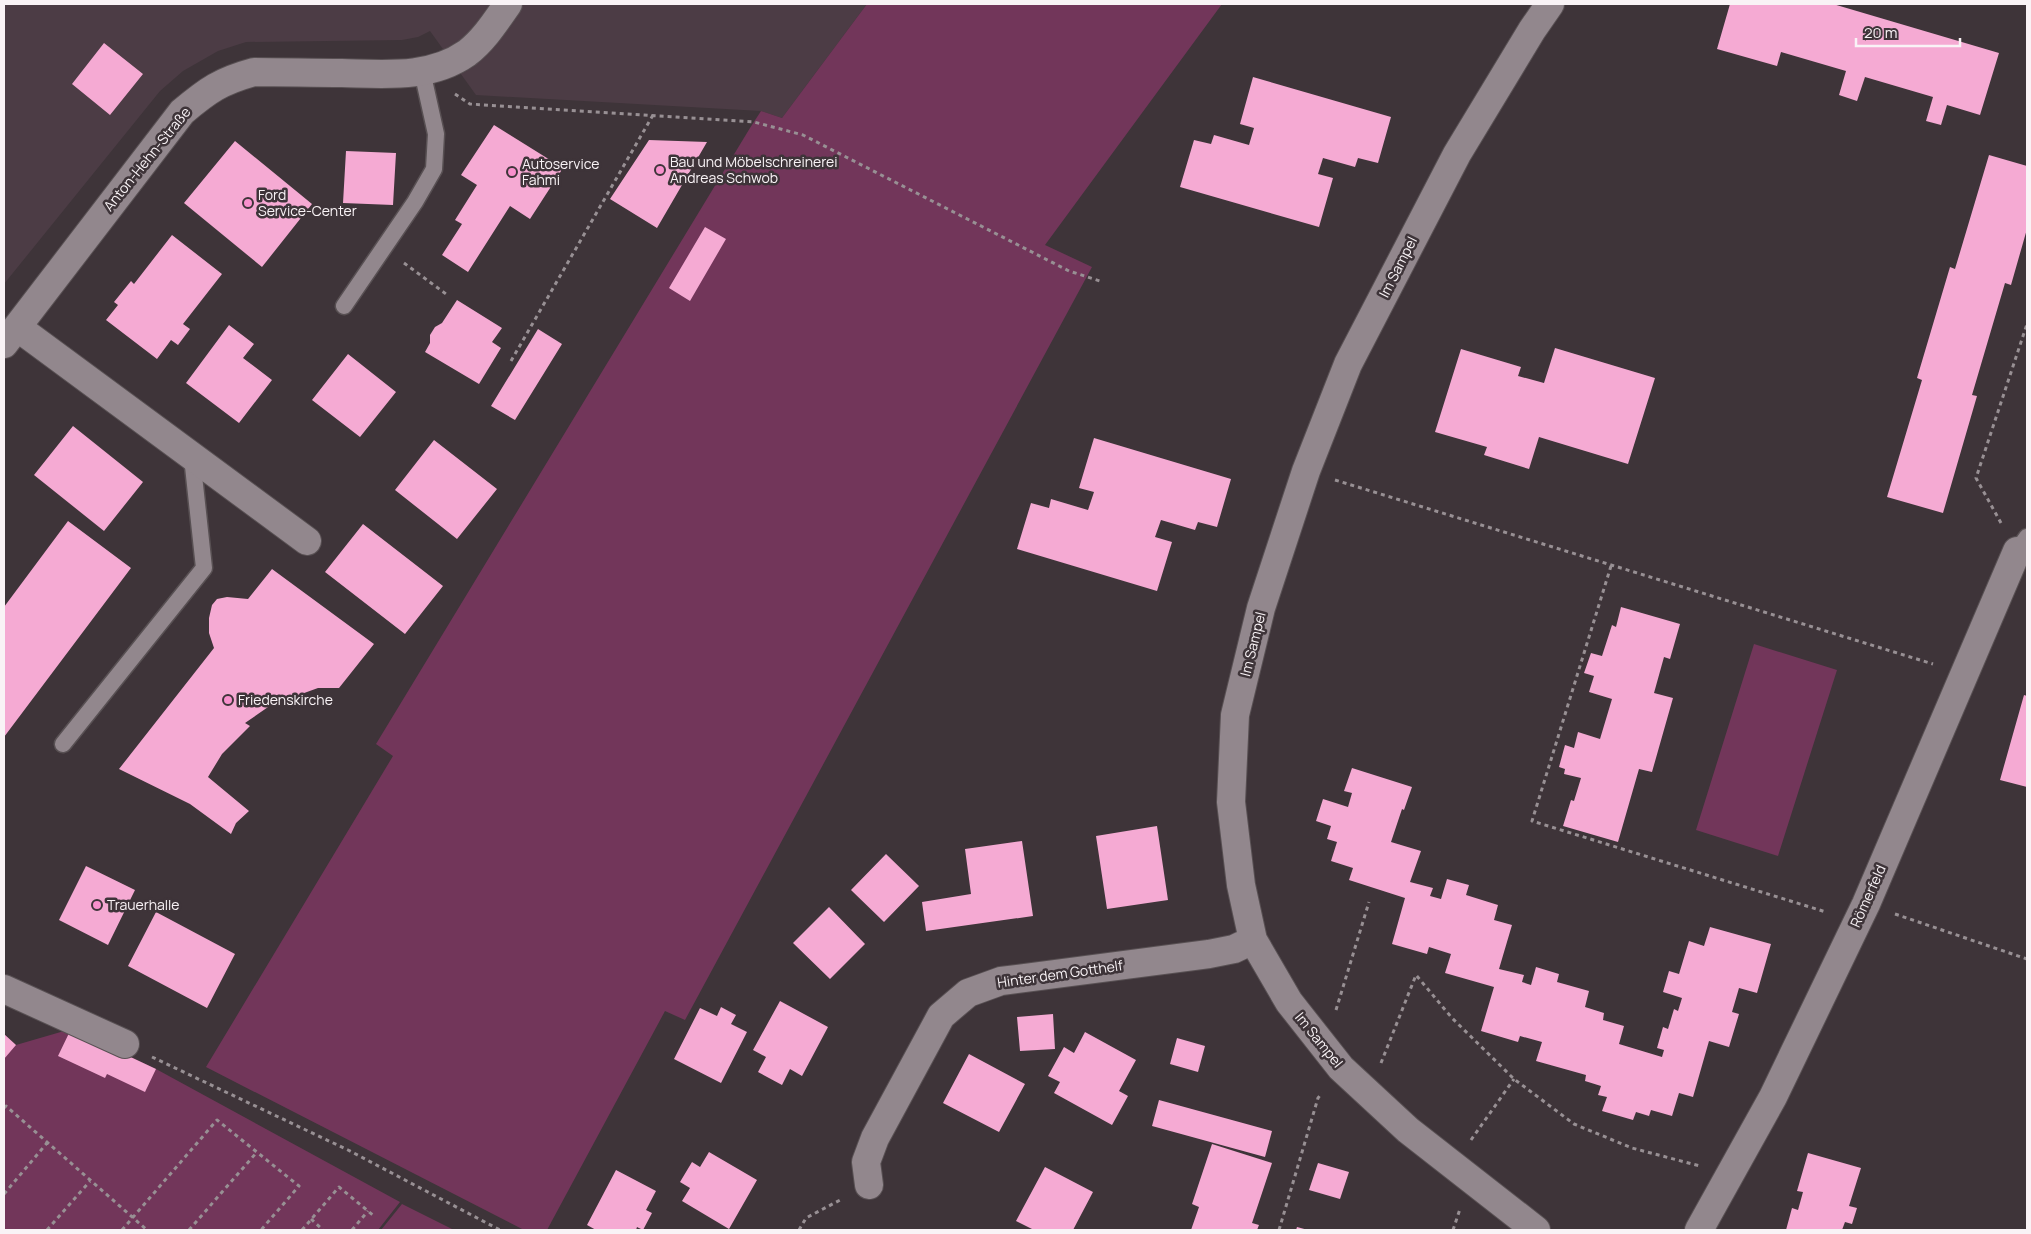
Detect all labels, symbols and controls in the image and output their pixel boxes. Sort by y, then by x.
scale bar [1856,15,1960,47]
text: 20 m [1864,22,1897,43]
street label: Anton-Hehn-Straße [99,103,194,215]
place label: Bau und Möbelschreinerei Andreas Schwob [670,152,838,187]
place label: Autoservice Fahmi [522,154,599,189]
marker: Bau und Möbelschreinerei Andreas Schwob [654,164,666,176]
marker: Autoservice Fahmi [506,166,518,178]
place label: Ford Service-Center [258,185,357,220]
marker: Ford Service-Center [242,197,254,209]
street label: Im Sampel [1374,233,1421,300]
street label: Im Sampel [1235,610,1270,678]
place label: Friedenskirche [238,690,333,709]
marker: Friedenskirche [222,694,234,706]
street label: Römerfeld [1845,862,1890,930]
place label: Trauerhalle [107,895,180,914]
marker: Trauerhalle [91,899,103,911]
street label: Hinter dem Gotthelf [996,955,1124,992]
street label: Im Sampel [1291,1008,1348,1071]

